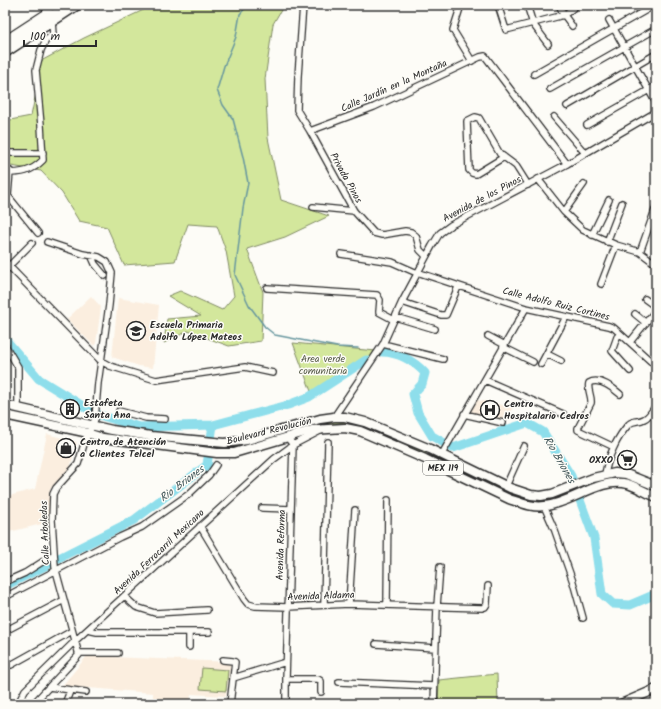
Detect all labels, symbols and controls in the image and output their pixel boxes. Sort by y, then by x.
scale bar [24,22,96,48]
text: 100 m [30,27,61,46]
street label: Calle Jardín en la Montaña [338,55,450,117]
street label: Privada Pinos [326,150,367,207]
street label: Avenida de los Pinos [440,171,525,226]
street label: Calle Adolfo Ruiz Cortines [501,283,612,325]
place label: Escuela Primaria Adolfo López Mateos [150,317,242,345]
school or university icon: Escuela Primaria Adolfo López Mateos [125,320,147,342]
park label: Area verde comunitaria [299,351,348,379]
place label: Estafeta Santa Ana [84,395,131,423]
place label: Centro Hospitalario Cedros [504,396,589,424]
building icon: Estafeta Santa Ana [59,398,81,420]
hospital icon: Centro Hospitalario Cedros [479,399,501,421]
street label: Boulevard Revolución [225,413,313,449]
water label: Rio Briones [538,433,580,488]
place label: Centro de Atención a Clientes Telcel [80,434,166,462]
shop icon: Centro de Atención a Clientes Telcel [55,437,77,459]
supermarket icon: OXXO [616,449,638,471]
place label: OXXO [589,452,614,468]
water label: Rio Briones [156,460,209,507]
road number: MEX 119 [423,461,463,475]
street label: Calle Arboledas [36,500,54,565]
street label: Avenida Ferrocarril Mexicano [110,505,209,599]
street label: Avenida Reforma [272,509,290,581]
street label: Avenida Aldama [287,587,355,605]

